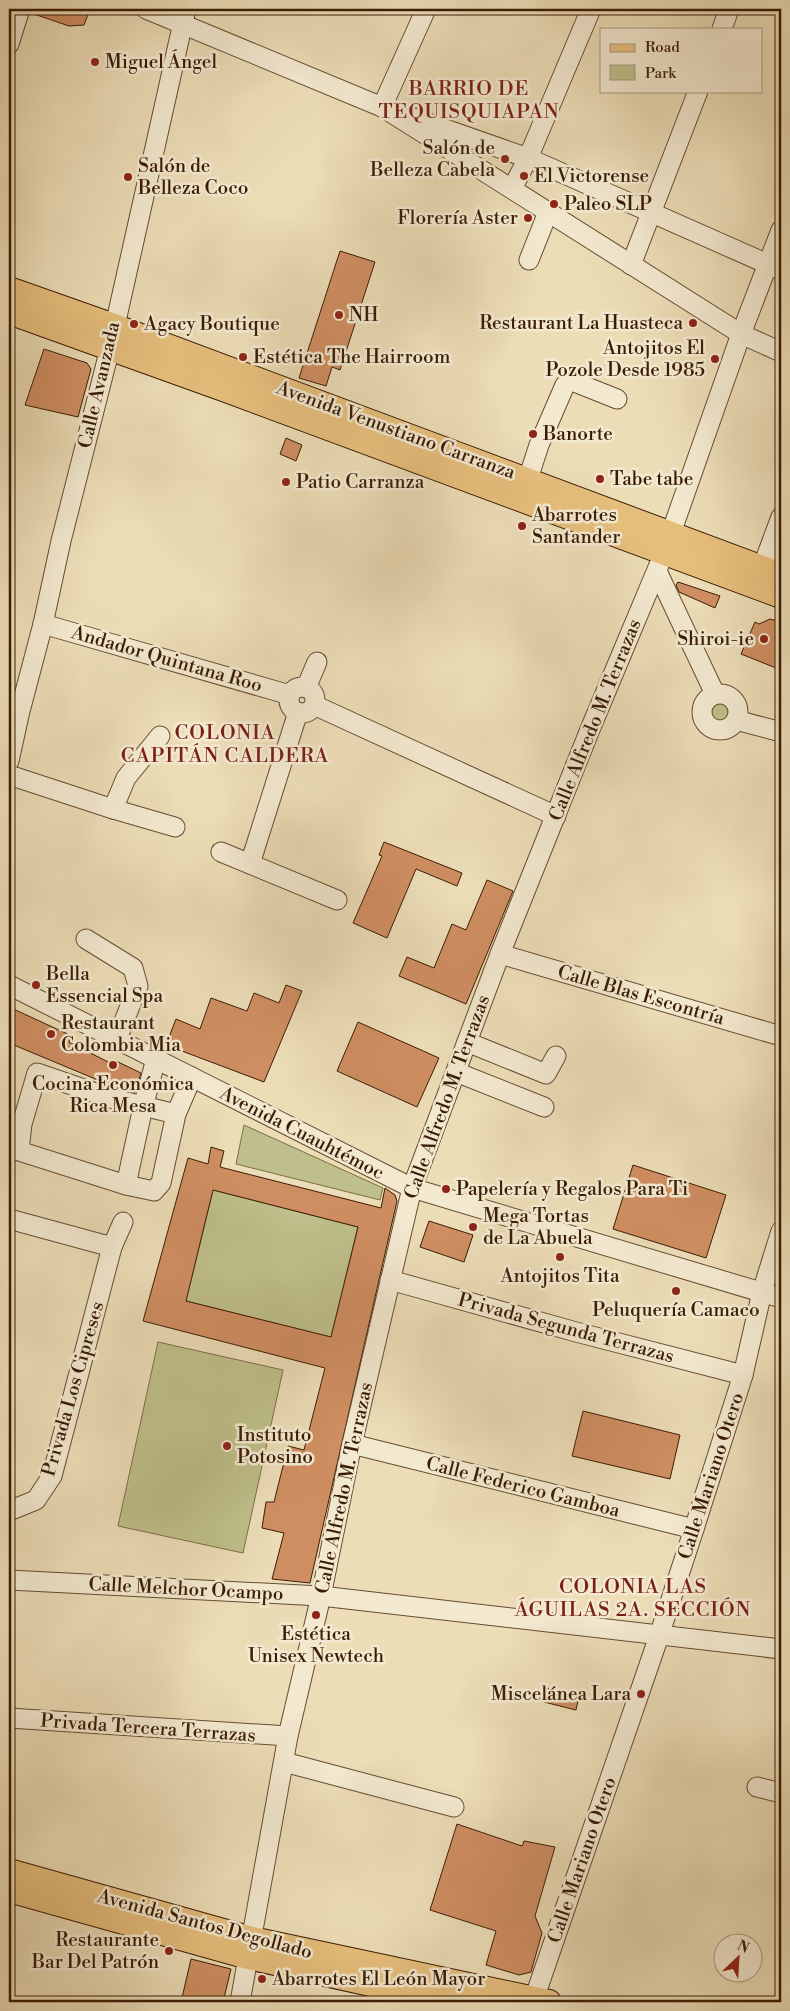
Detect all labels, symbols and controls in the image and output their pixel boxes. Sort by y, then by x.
legend [600,28,762,92]
text: Road [645,38,680,57]
place label: Miguel Ángel [105,49,217,74]
marker: Miguel Ángel [89,56,101,68]
text: Park [645,64,677,83]
district label: BARRIO DE TEQUISQUIAPAN [378,77,560,125]
place label: Salón de Belleza Cabela [369,136,495,182]
marker: Salón de Belleza Cabela [499,153,511,165]
place label: Salón de Belleza Coco [137,154,248,200]
place label: El Victorense [534,164,649,188]
marker: El Victorense [518,170,530,182]
marker: Salón de Belleza Coco [122,171,134,183]
place label: Paleo SLP [564,192,652,216]
marker: Paleo SLP [548,198,560,210]
place label: Florería Aster [397,206,518,230]
marker: Florería Aster [522,212,534,224]
place label: NH [349,303,378,327]
marker: NH [333,309,345,321]
place label: Restaurant La Huasteca [479,311,683,335]
place label: Agacy Boutique [143,312,280,336]
marker: Restaurant La Huasteca [687,317,699,329]
marker: Agacy Boutique [128,318,140,330]
street label: Calle Avanzada [73,319,125,451]
place label: Antojitos El Pozole Desde 1985 [546,336,705,382]
place label: Estética The Hairroom [253,345,451,369]
marker: Estética The Hairroom [237,351,249,363]
marker: Antojitos El Pozole Desde 1985 [709,353,721,365]
street label: Avenida Venustiano Carranza [272,375,519,485]
place label: Banorte [542,422,613,446]
marker: Banorte [527,428,539,440]
place label: Tabe tabe [610,467,693,491]
place label: Patio Carranza [296,470,425,494]
marker: Tabe tabe [594,473,606,485]
marker: Patio Carranza [280,476,292,488]
place label: Abarrotes Santander [531,503,620,549]
marker: Abarrotes Santander [516,520,528,532]
street label: Calle Alfredo M. Terrazas [543,616,647,824]
street label: Andador Quintana Roo [68,620,265,698]
place label: Shiroi-ie [677,627,754,651]
marker: Shiroi-ie [758,633,770,645]
district label: COLONIA CAPITÁN CALDERA [121,721,330,769]
street label: Calle Blas Escontría [555,960,728,1030]
place label: Bella Essencial Spa [45,962,164,1008]
marker: Bella Essencial Spa [30,979,42,991]
street label: Calle Alfredo M. Terrazas [399,992,495,1202]
place label: Restaurant Colombia Mia [61,1011,181,1057]
marker: Restaurant Colombia Mia [45,1028,57,1040]
marker: Cocina Económica Rica Mesa [107,1059,119,1071]
place label: Cocina Económica Rica Mesa [32,1072,194,1118]
street label: Avenida Cuauhtémoc [215,1081,388,1185]
place label: Papelería y Regalos Para Ti [456,1177,688,1201]
marker: Papelería y Regalos Para Ti [440,1183,452,1195]
place label: Mega Tortas de La Abuela [483,1204,593,1250]
marker: Mega Tortas de La Abuela [467,1221,479,1233]
marker: Antojitos Tita [554,1251,566,1263]
place label: Antojitos Tita [499,1264,620,1288]
marker: Peluquería Camaco [670,1285,682,1297]
street label: Privada Segunda Terrazas [455,1288,677,1368]
place label: Peluquería Camaco [592,1298,760,1322]
street label: Privada Los Cipreses [37,1299,109,1479]
street label: Calle Alfredo M. Terrazas [310,1380,378,1596]
street label: Calle Mariano Otero [673,1390,749,1562]
place label: Instituto Potosino [237,1423,313,1469]
marker: Instituto Potosino [221,1440,233,1452]
street label: Calle Federico Gamboa [424,1451,623,1523]
street label: Calle Melchor Ocampo [88,1572,284,1606]
district label: COLONIA LAS ÁGUILAS 2A. SECCIÓN [514,1575,751,1623]
marker: Estética Unisex Newtech [310,1609,322,1621]
place label: Estética Unisex Newtech [248,1622,384,1668]
place label: Miscelánea Lara [491,1682,631,1706]
marker: Miscelánea Lara [635,1688,647,1700]
street label: Privada Tercera Terrazas [39,1708,257,1748]
street label: Calle Mariano Otero [542,1774,622,1946]
street label: Avenida Santos Degollado [94,1884,315,1964]
place label: Restaurante Bar Del Patrón [31,1928,159,1974]
north arrow [712,1934,762,1984]
text: N [734,1937,752,1958]
marker: Restaurante Bar Del Patrón [163,1945,175,1957]
place label: Abarrotes El León Mayor [271,1967,485,1991]
marker: Abarrotes El León Mayor [256,1973,268,1985]

